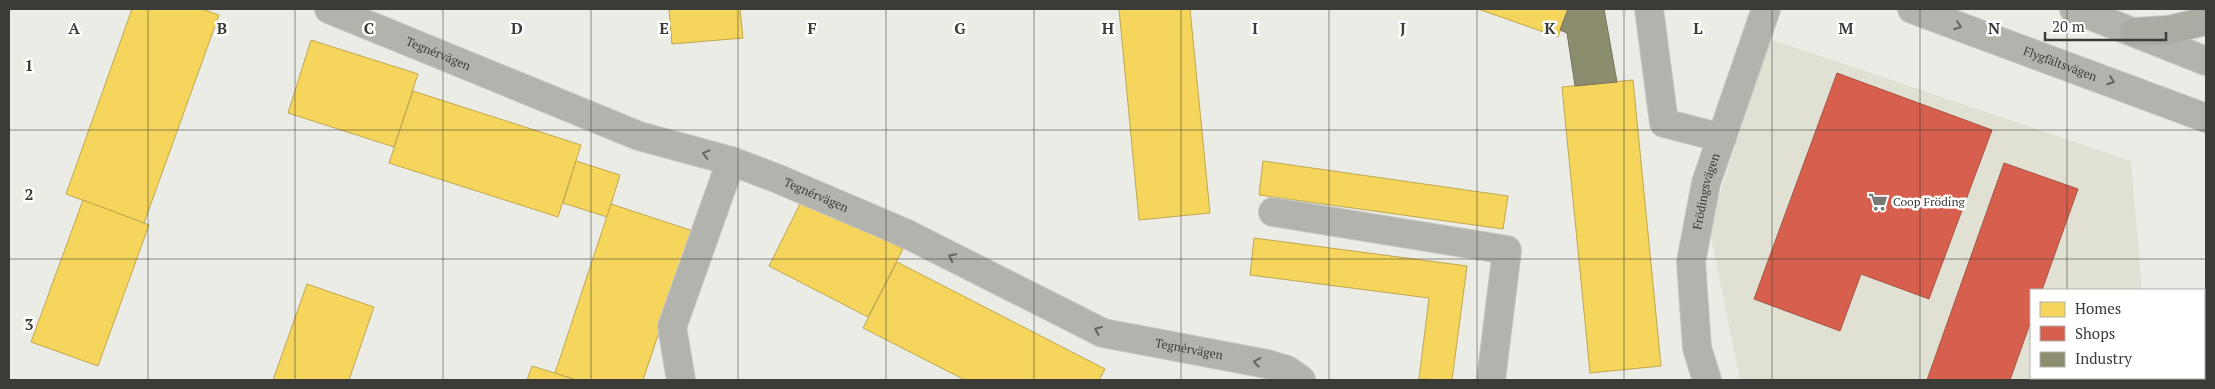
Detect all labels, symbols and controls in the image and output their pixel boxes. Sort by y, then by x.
scale bar [2045,10,2166,42]
text: 20 m [2052,16,2085,36]
text: A [68,17,80,39]
text: B [217,17,227,39]
text: C [364,17,374,39]
text: D [511,17,523,39]
text: E [659,17,669,39]
text: F [807,17,817,39]
text: G [954,17,966,39]
text: H [1102,17,1114,39]
text: I [1252,17,1258,39]
text: J [1400,17,1406,39]
text: K [1544,17,1556,39]
text: L [1693,17,1703,39]
text: M [1839,17,1854,39]
text: N [1988,17,2000,39]
one-way arrow [1953,19,1962,30]
street label: Tegnérvägen [404,33,473,73]
street label: Flygfältsvägen [2021,43,2099,84]
text: 1 [24,54,34,76]
one-way arrow [2106,75,2115,85]
one-way arrow [702,150,710,160]
street label: Frödingsvägen [1689,151,1723,231]
street label: Tegnérvägen [782,174,851,215]
text: 2 [24,183,34,205]
supermarket icon: Coop Fröding [1867,191,1889,213]
place label: Coop Fröding [1893,194,1966,209]
one-way arrow [949,253,958,263]
legend [2030,289,2205,379]
text: Homes [2075,298,2121,318]
text: 3 [24,313,34,335]
text: Shops [2075,323,2115,343]
one-way arrow [1094,325,1103,336]
street label: Tegnérvägen [1154,335,1224,363]
text: Industry [2075,348,2132,368]
one-way arrow [1252,357,1261,367]

